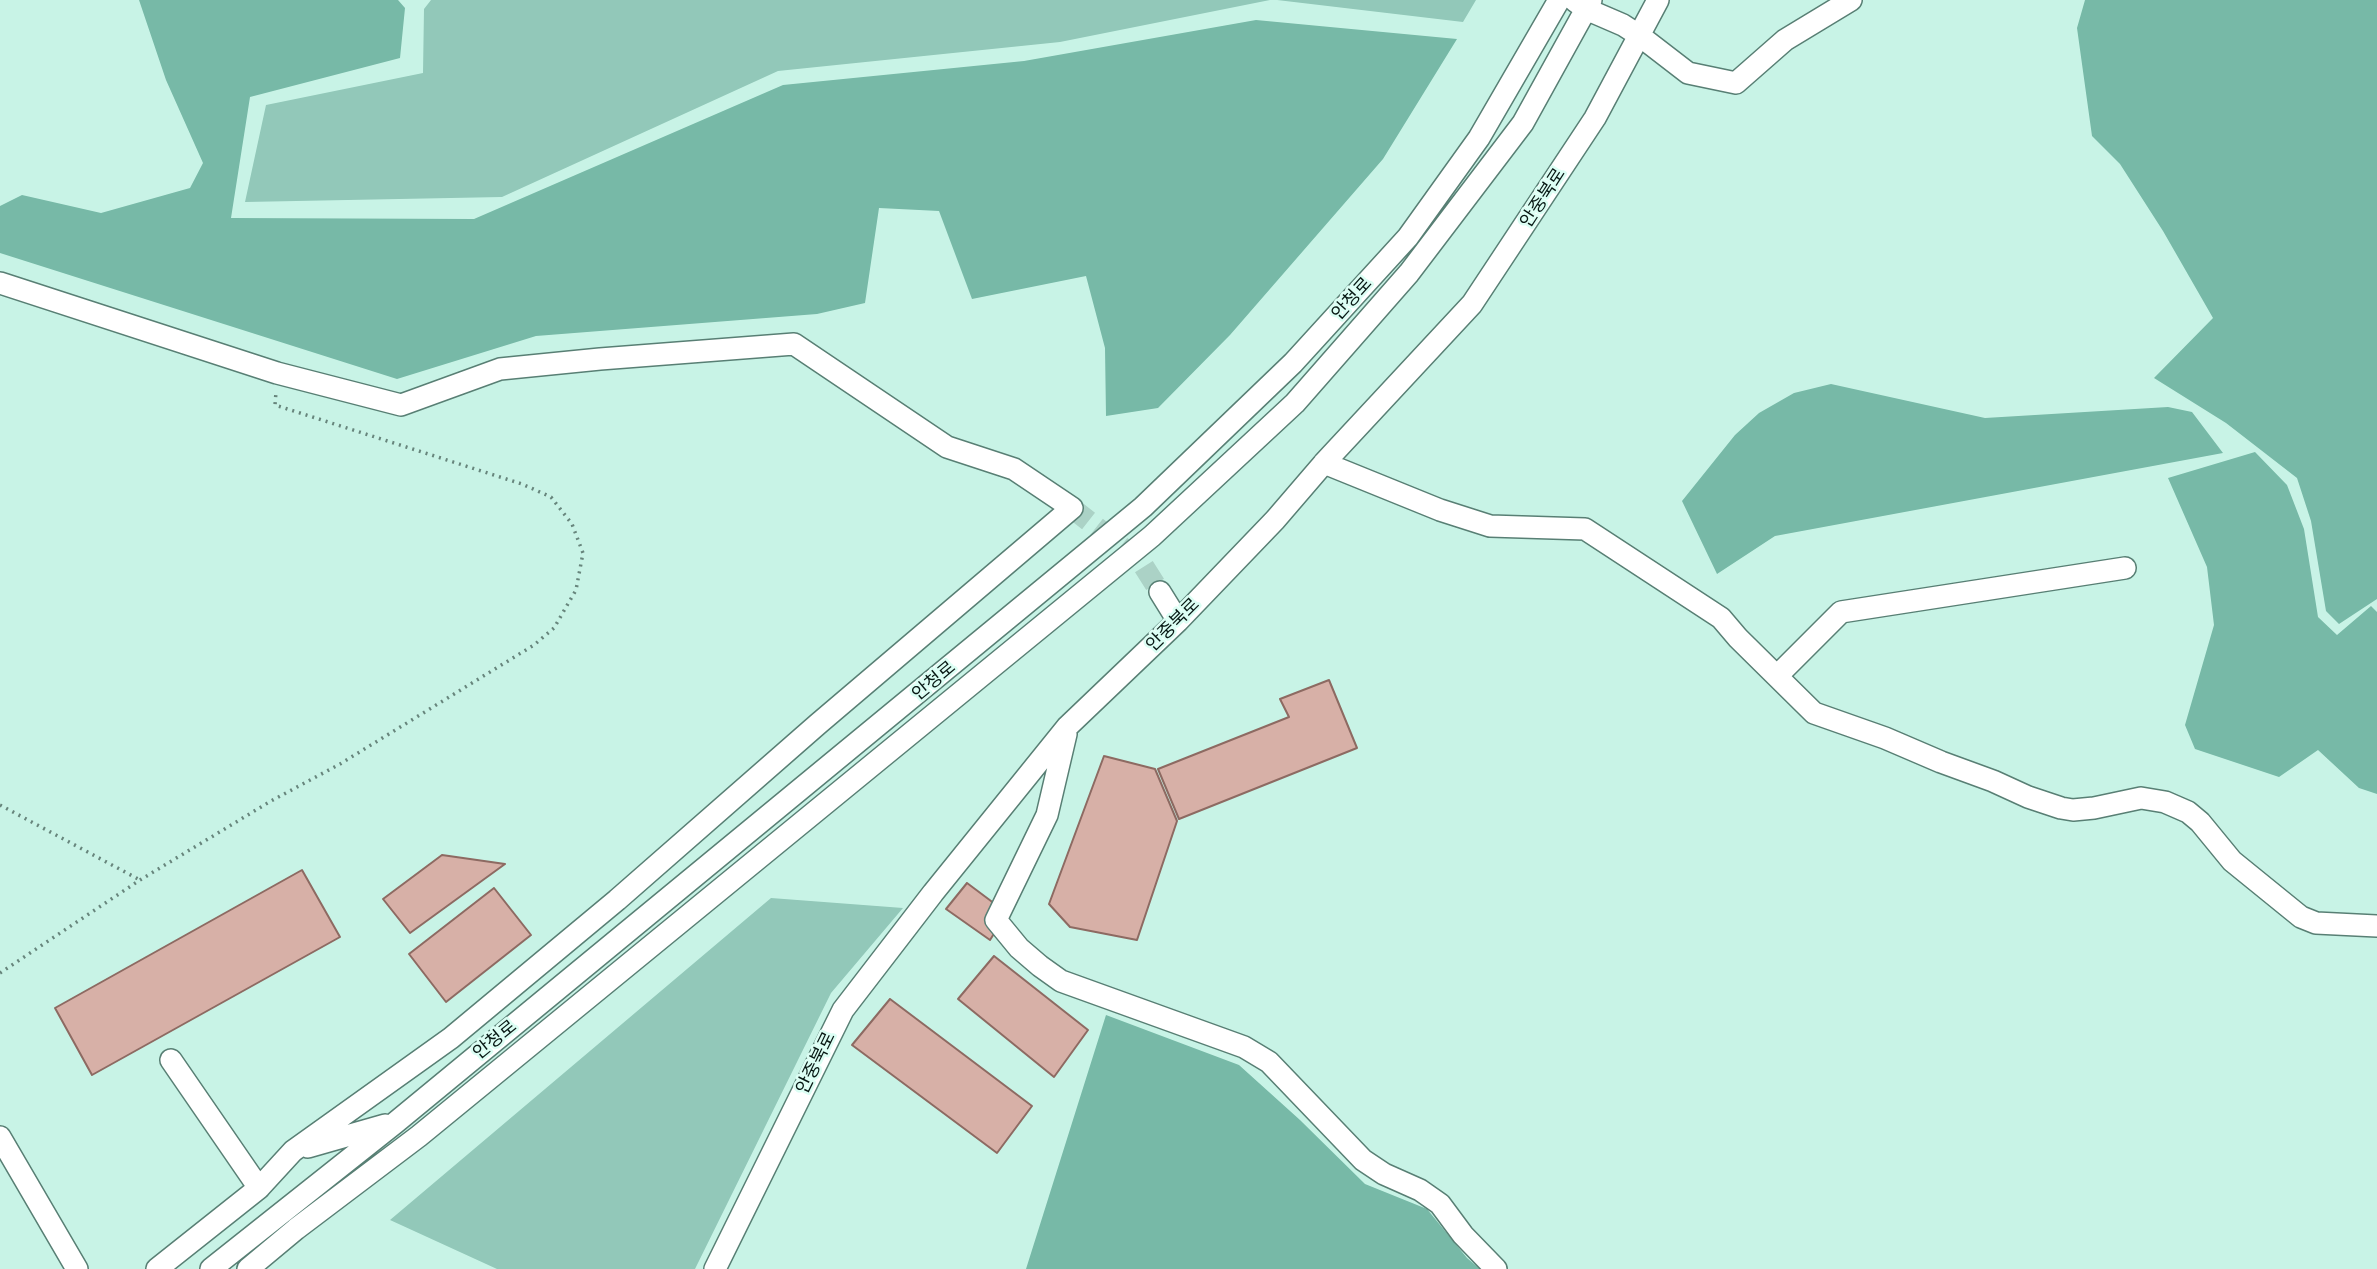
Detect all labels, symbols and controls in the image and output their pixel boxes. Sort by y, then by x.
street label: 안중북로 [1516,164,1570,232]
street label: 안청로 [1327,273,1377,325]
street label: 안중북로 [1142,594,1204,656]
street label: 안청로 [908,657,960,705]
street label: 안청로 [469,1016,521,1064]
street label: 안중북로 [792,1028,840,1098]

